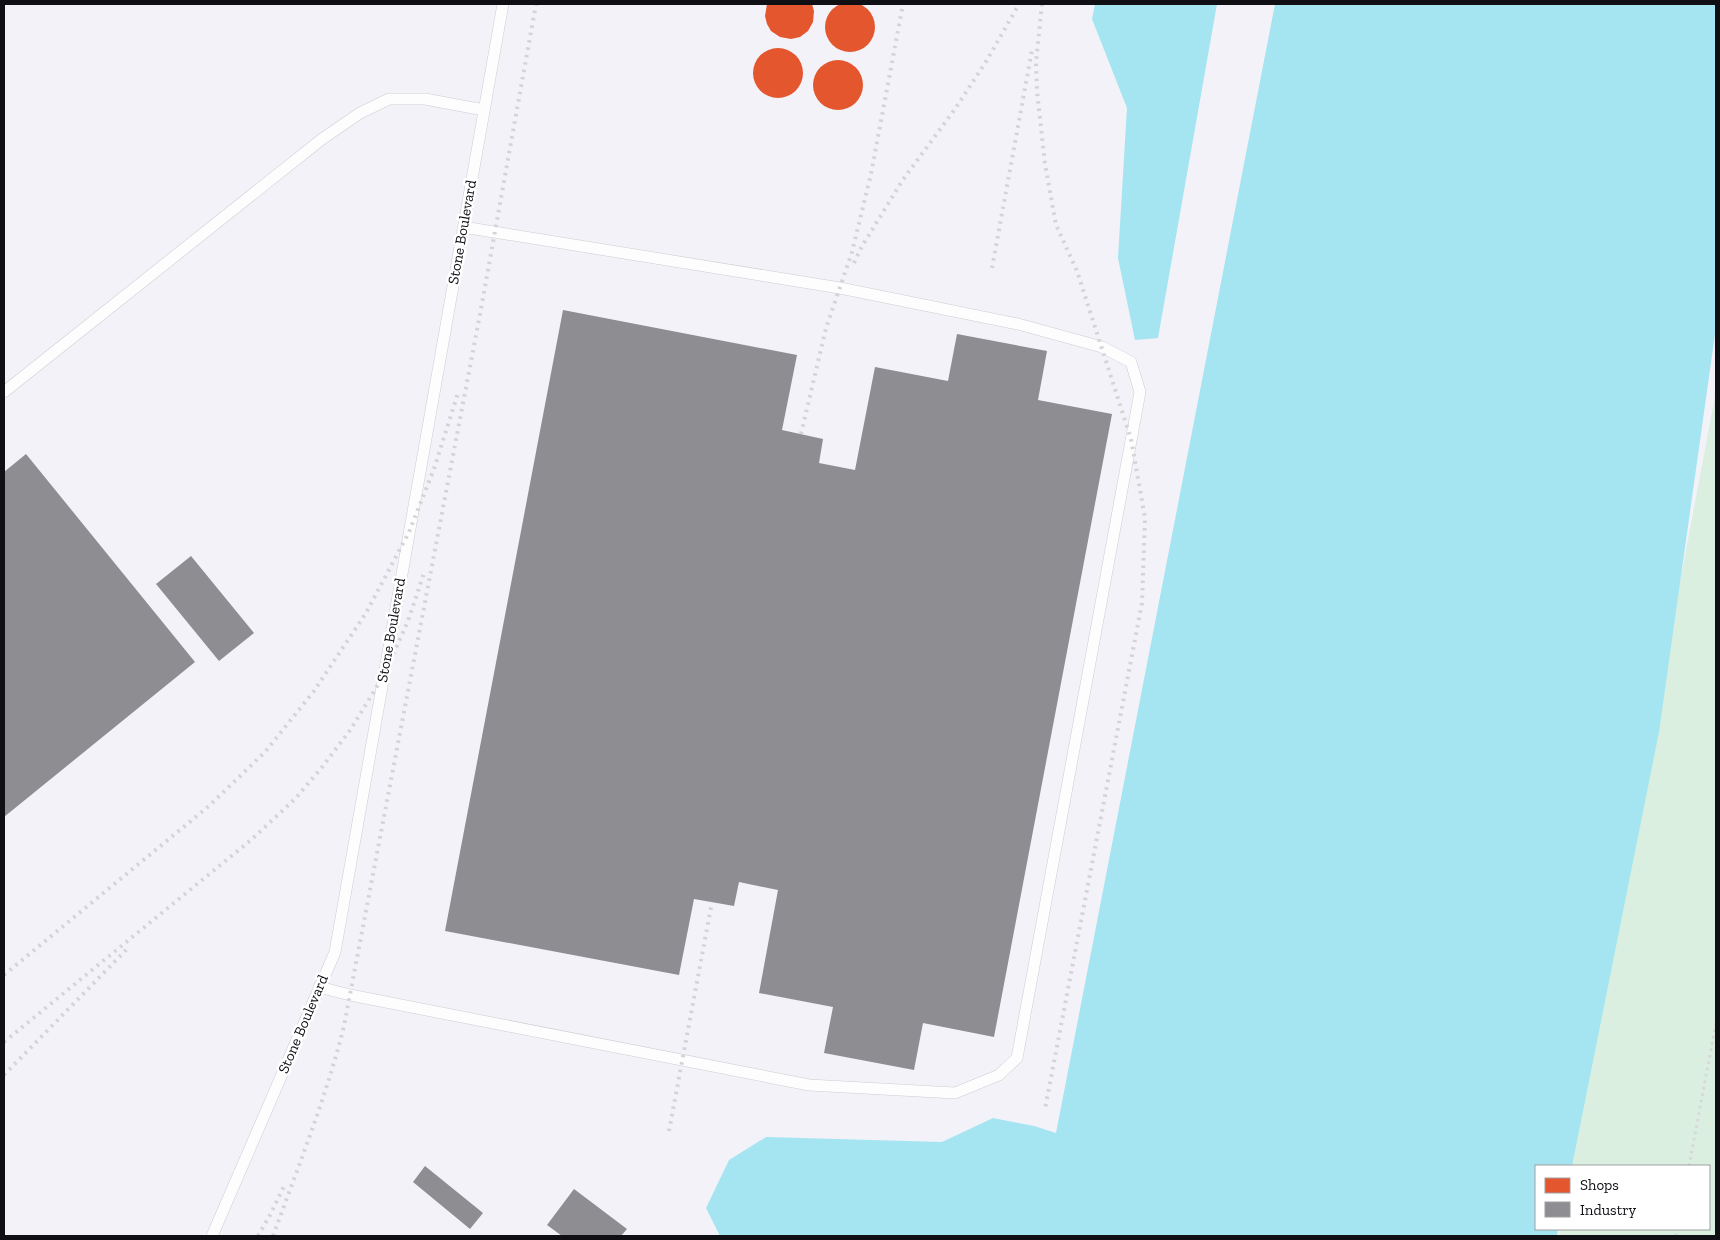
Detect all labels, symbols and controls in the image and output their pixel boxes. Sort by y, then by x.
street label: Stone Boulevard [444,178,480,286]
street label: Stone Boulevard [373,576,409,684]
street label: Stone Boulevard [274,971,332,1076]
legend [1535,1165,1710,1230]
text: Shops [1580,1176,1619,1194]
text: Industry [1580,1201,1637,1219]

